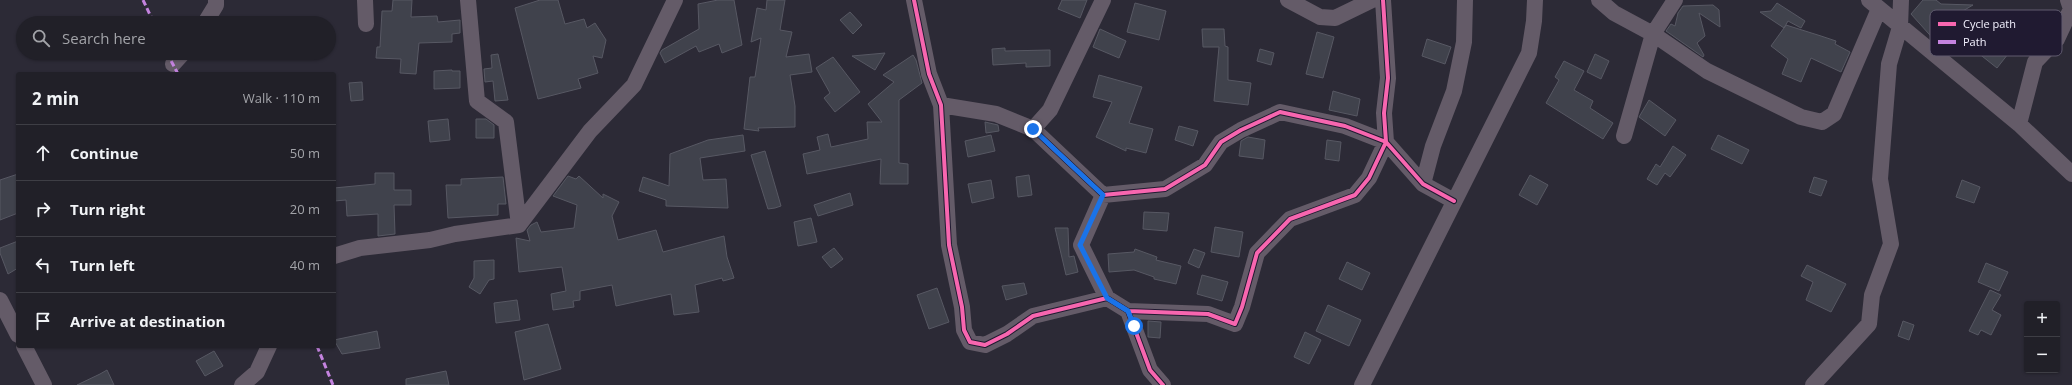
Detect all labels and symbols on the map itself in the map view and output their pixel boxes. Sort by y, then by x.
legend [1930,10,2062,56]
text: Cycle path [1963,16,2016,31]
text: Path [1963,34,1986,49]
route end [1024,120,1042,138]
route start [1125,317,1143,335]

